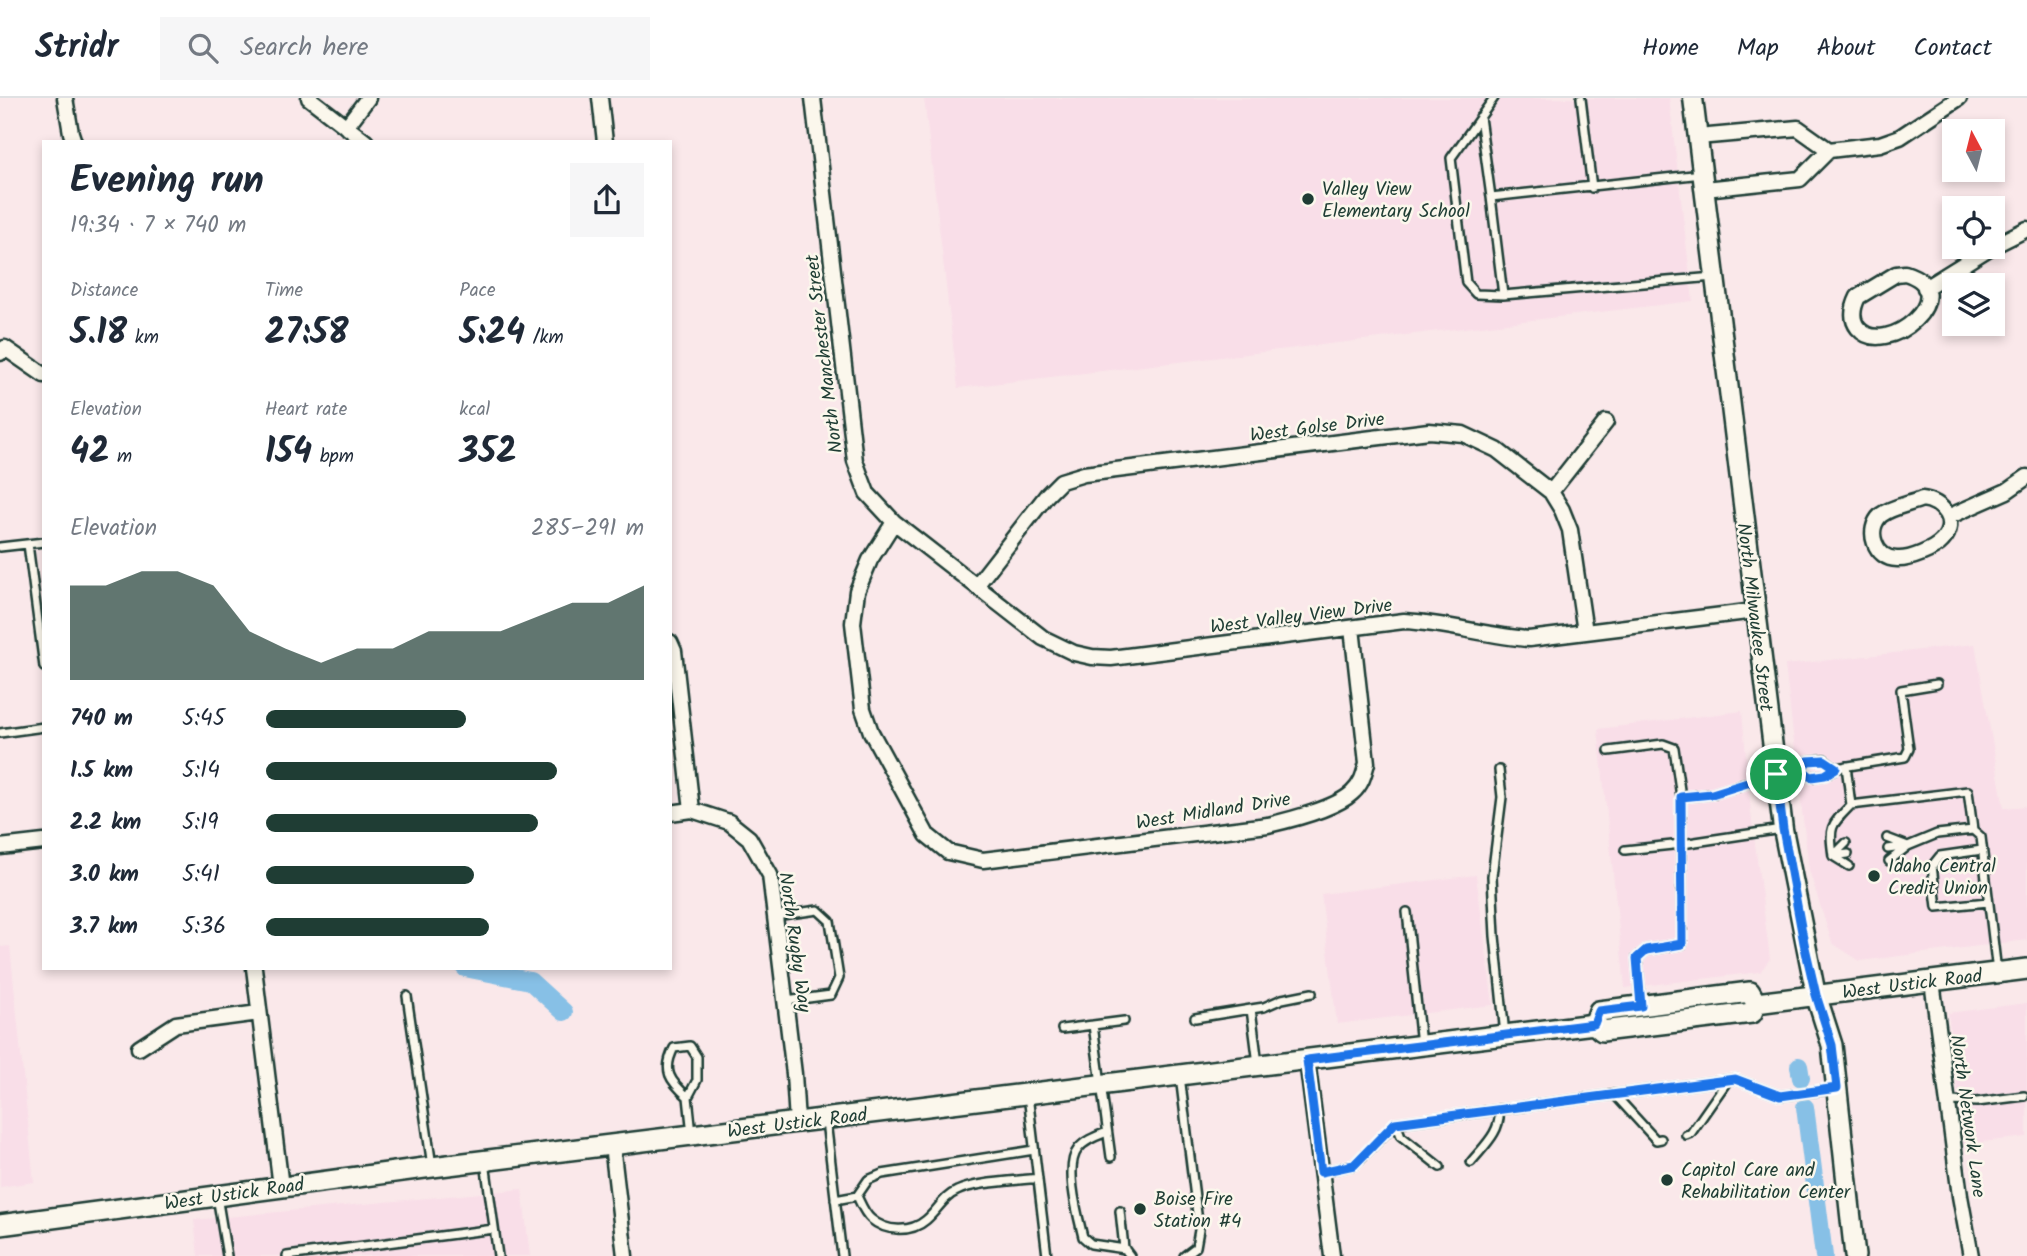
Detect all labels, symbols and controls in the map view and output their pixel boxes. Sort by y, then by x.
search box [160,17,650,80]
text: Stridr [35,22,118,75]
text: Search here [240,27,369,69]
icon: search [184,29,222,67]
text: Home [1642,29,1699,68]
text: Map [1737,29,1779,68]
text: About [1817,29,1875,68]
text: Contact [1913,29,1992,68]
north arrow [1942,119,2006,182]
map controls [1942,119,2005,336]
text: Evening run [70,152,264,212]
button: share [570,163,644,237]
place label: Valley View Elementary School [1322,175,1470,227]
marker: Valley View Elementary School [1300,191,1316,207]
button: locate [1942,196,2005,259]
text: 19:34 · 7 × 740 m [70,208,246,244]
street label: North Manchester Street [798,252,852,455]
button: layers [1942,273,2005,336]
text: Distance [70,276,138,306]
text: Time [265,276,303,306]
text: Pace [459,276,496,306]
text: 5.18 [70,306,127,362]
text: 27:58 [265,306,349,362]
text: 5:24 [459,306,525,362]
text: km [127,323,159,353]
text: /km [525,323,564,353]
text: Elevation [70,395,142,425]
text: Heart rate [265,395,347,425]
text: kcal [459,395,490,425]
street label: West Golse Drive [1248,405,1387,451]
text: 42 [70,425,109,481]
text: 154 [265,425,312,481]
text: 352 [459,425,517,481]
text: m [109,442,132,472]
text: bpm [312,442,354,472]
text: Elevation [70,511,157,547]
text: 285–291 m [531,511,644,547]
street label: North Milwaukee Street [1728,521,1781,714]
street label: West Valley View Drive [1209,591,1394,643]
text: 740 m [70,701,133,737]
text: 5:45 [182,701,225,737]
pin [1746,744,1806,804]
text: 1.5 km [70,753,133,789]
text: 5:14 [182,753,220,789]
icon: arrive [1757,755,1795,793]
street label: West Midland Drive [1134,785,1293,839]
text: 2.2 km [70,805,141,841]
text: 5:19 [182,805,218,841]
place label: Idaho Central Credit Union [1888,852,1996,904]
text: 3.0 km [70,857,139,893]
text: 5:41 [182,857,220,893]
marker: Idaho Central Credit Union [1866,868,1882,884]
street label: North Rugby Way [769,870,819,1015]
text: 3.7 km [70,909,138,945]
text: 5:36 [182,909,226,945]
street label: West Ustick Road [1840,961,1985,1008]
street label: North Network Lane [1941,1033,1993,1200]
street label: West Ustick Road [725,1100,870,1147]
place label: Capitol Care and Rehabilitation Center [1681,1156,1852,1208]
street label: West Ustick Road [162,1170,307,1220]
marker: Capitol Care and Rehabilitation Center [1659,1172,1675,1188]
place label: Boise Fire Station #4 [1154,1185,1242,1237]
marker: Boise Fire Station #4 [1132,1201,1148,1217]

